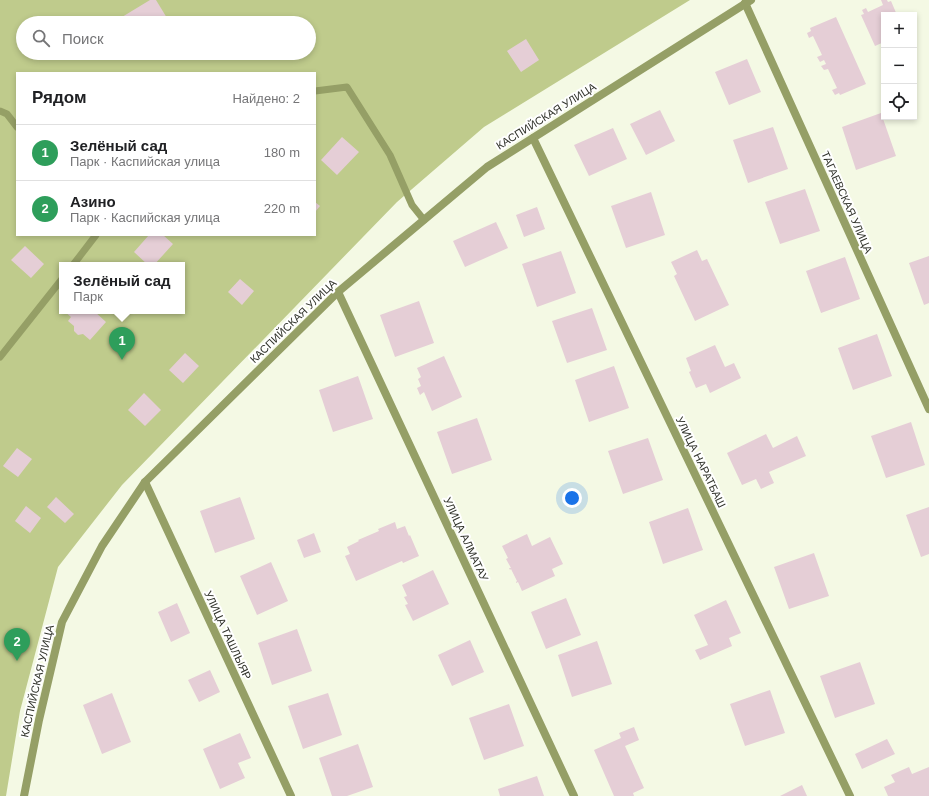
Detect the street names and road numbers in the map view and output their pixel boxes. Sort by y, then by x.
street label: КАСПИЙСКАЯ УЛИЦА [494,80,599,152]
street label: ТАГАЕВСКАЯ УЛИЦА [819,149,875,256]
street label: КАСПИЙСКАЯ УЛИЦА [247,276,339,365]
street label: УЛИЦА НАРАТБАШ [674,415,728,509]
street label: УЛИЦА АЛМАТАУ [441,495,491,584]
street label: УЛИЦА ТАШЛЫЯР [202,589,254,681]
street label: КАСПИЙСКАЯ УЛИЦА [18,623,56,738]

